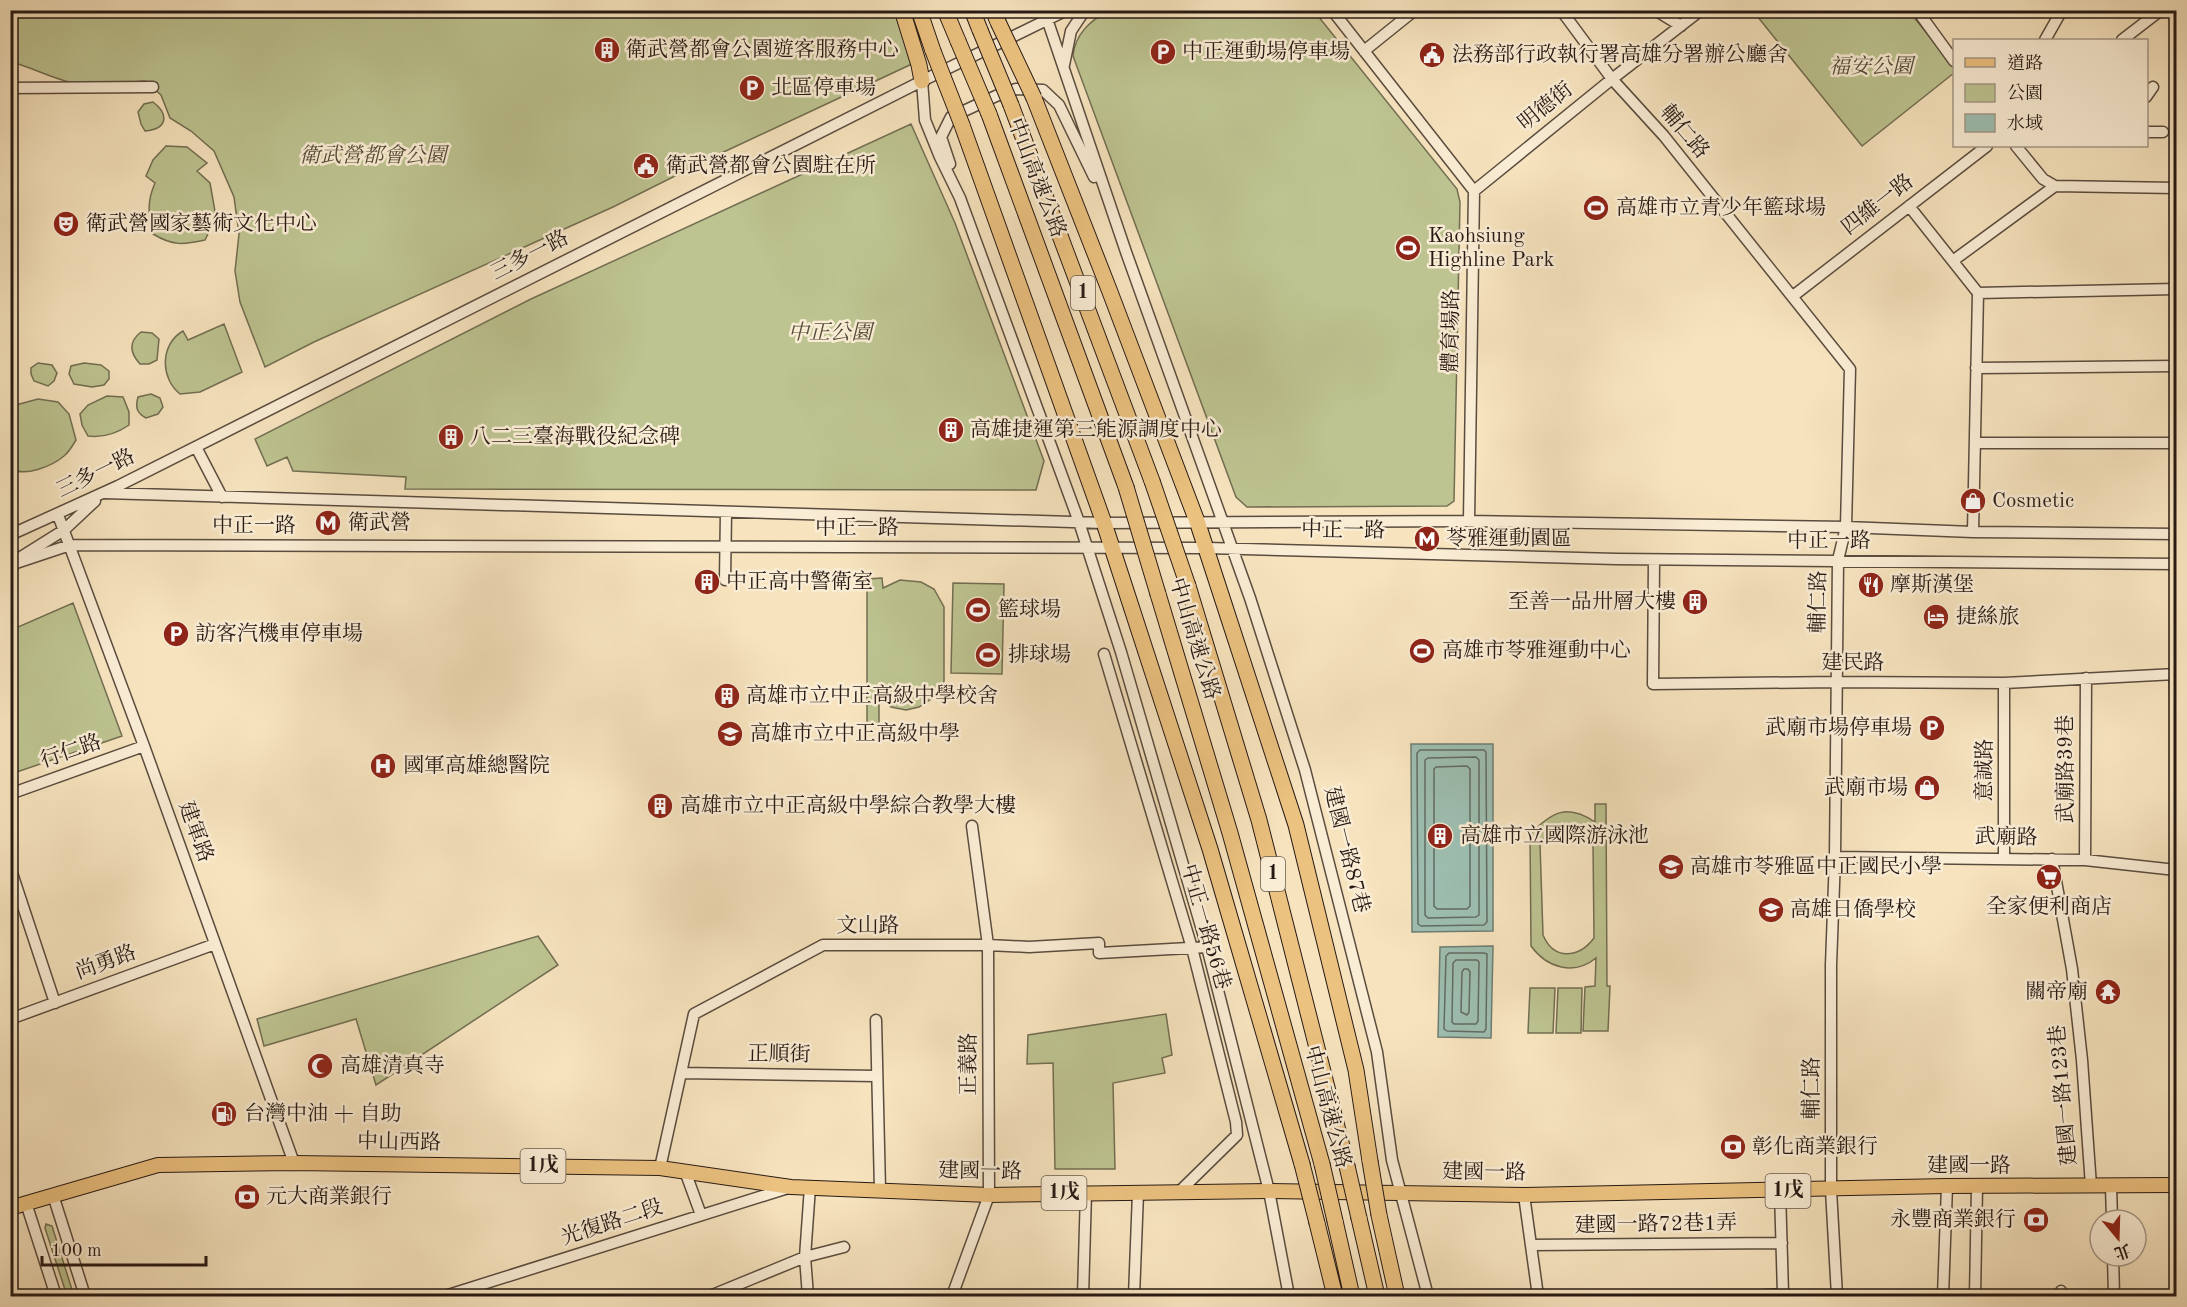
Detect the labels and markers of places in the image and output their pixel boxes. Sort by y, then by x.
building icon: 衛武營都會公園遊客服務中心 [592,35,622,65]
place label: 衛武營都會公園遊客服務中心 [626,37,899,61]
parking icon: 中正運動場停車場 [1148,37,1178,67]
place label: 中正運動場停車場 [1182,40,1350,63]
public building icon: 法務部行政執行署高雄分署辦公廳舍 [1417,40,1447,70]
place label: 法務部行政執行署高雄分署辦公廳舍 [1452,42,1788,66]
parking icon: 北區停車場 [737,73,767,103]
place label: 北區停車場 [771,76,876,99]
public building icon: 衛武營都會公園駐在所 [631,151,661,181]
place label: 衛武營都會公園駐在所 [666,153,876,177]
sports icon: 高雄市立青少年籃球場 [1581,193,1611,223]
place label: 高雄市立青少年籃球場 [1616,195,1826,219]
theatre icon: 衛武營國家藝術文化中心 [51,209,81,239]
place label: 衛武營國家藝術文化中心 [86,212,317,235]
place label: Kaohsiung Highline Park [1428,226,1555,271]
sports icon: Kaohsiung Highline Park [1393,233,1423,263]
building icon: 高雄捷運第三能源調度中心 [936,415,966,445]
place label: 高雄捷運第三能源調度中心 [970,418,1222,441]
building icon: 八二三臺海戰役紀念碑 [436,422,466,452]
place label: 八二三臺海戰役紀念碑 [470,425,680,448]
shop icon: Cosmetic [1958,486,1988,516]
place label: Cosmetic [1992,491,2074,512]
metro station icon: 衛武營 [313,508,343,538]
place label: 衛武營 [348,511,411,534]
metro station icon: 苓雅運動園區 [1412,524,1442,554]
place label: 苓雅運動園區 [1446,527,1572,550]
building icon: 中正高中警衛室 [692,567,722,597]
place label: 中正高中警衛室 [726,570,873,593]
restaurant icon: 摩斯漢堡 [1856,570,1886,600]
place label: 摩斯漢堡 [1890,573,1974,596]
building icon: 至善一品卅層大樓 [1680,587,1710,617]
place label: 至善一品卅層大樓 [1508,590,1676,613]
sports icon: 籃球場 [963,595,993,625]
place label: 籃球場 [998,598,1061,621]
hotel icon: 捷絲旅 [1921,602,1951,632]
place label: 捷絲旅 [1956,605,2019,628]
parking icon: 訪客汽機車停車場 [161,619,191,649]
place label: 訪客汽機車停車場 [195,622,363,645]
sports icon: 高雄市苓雅運動中心 [1407,636,1437,666]
place label: 高雄市苓雅運動中心 [1442,639,1631,662]
sports icon: 排球場 [973,640,1003,670]
place label: 排球場 [1008,643,1071,666]
building icon: 高雄市立中正高級中學校舍 [712,681,742,711]
place label: 高雄市立中正高級中學校舍 [746,684,998,707]
parking icon: 武廟市場停車場 [1917,713,1947,743]
place label: 武廟市場停車場 [1765,716,1912,739]
school or university icon: 高雄市立中正高級中學 [715,719,745,749]
place label: 高雄市立中正高級中學 [750,722,960,745]
hospital icon: 國軍高雄總醫院 [368,751,398,781]
place label: 國軍高雄總醫院 [403,754,550,777]
shop icon: 武廟市場 [1912,773,1942,803]
place label: 武廟市場 [1824,776,1908,799]
building icon: 高雄市立中正高級中學綜合教學大樓 [645,791,675,821]
place label: 高雄市立中正高級中學綜合教學大樓 [680,794,1016,817]
building icon: 高雄市立國際游泳池 [1425,821,1455,851]
place label: 高雄市立國際游泳池 [1460,823,1649,847]
school or university icon: 高雄市苓雅區中正國民小學 [1656,852,1686,882]
place label: 高雄市苓雅區中正國民小學 [1690,855,1942,878]
supermarket icon: 全家便利商店 [2034,862,2064,892]
school or university icon: 高雄日僑學校 [1756,895,1786,925]
place label: 全家便利商店 [1986,895,2112,918]
place label: 高雄日僑學校 [1790,898,1916,921]
temple icon: 關帝廟 [2093,977,2123,1007]
place label: 關帝廟 [2025,980,2088,1003]
mosque icon: 高雄清真寺 [305,1051,335,1081]
place label: 高雄清真寺 [340,1054,445,1077]
fuel station icon: 台灣中油 + 自助 [209,1099,239,1129]
place label: 台灣中油 + 自助 [244,1102,402,1125]
bank icon: 彰化商業銀行 [1718,1132,1748,1162]
place label: 彰化商業銀行 [1752,1135,1878,1158]
bank icon: 元大商業銀行 [232,1182,262,1212]
place label: 元大商業銀行 [266,1185,392,1208]
bank icon: 永豐商業銀行 [2021,1205,2051,1235]
place label: 永豐商業銀行 [1890,1208,2016,1231]

